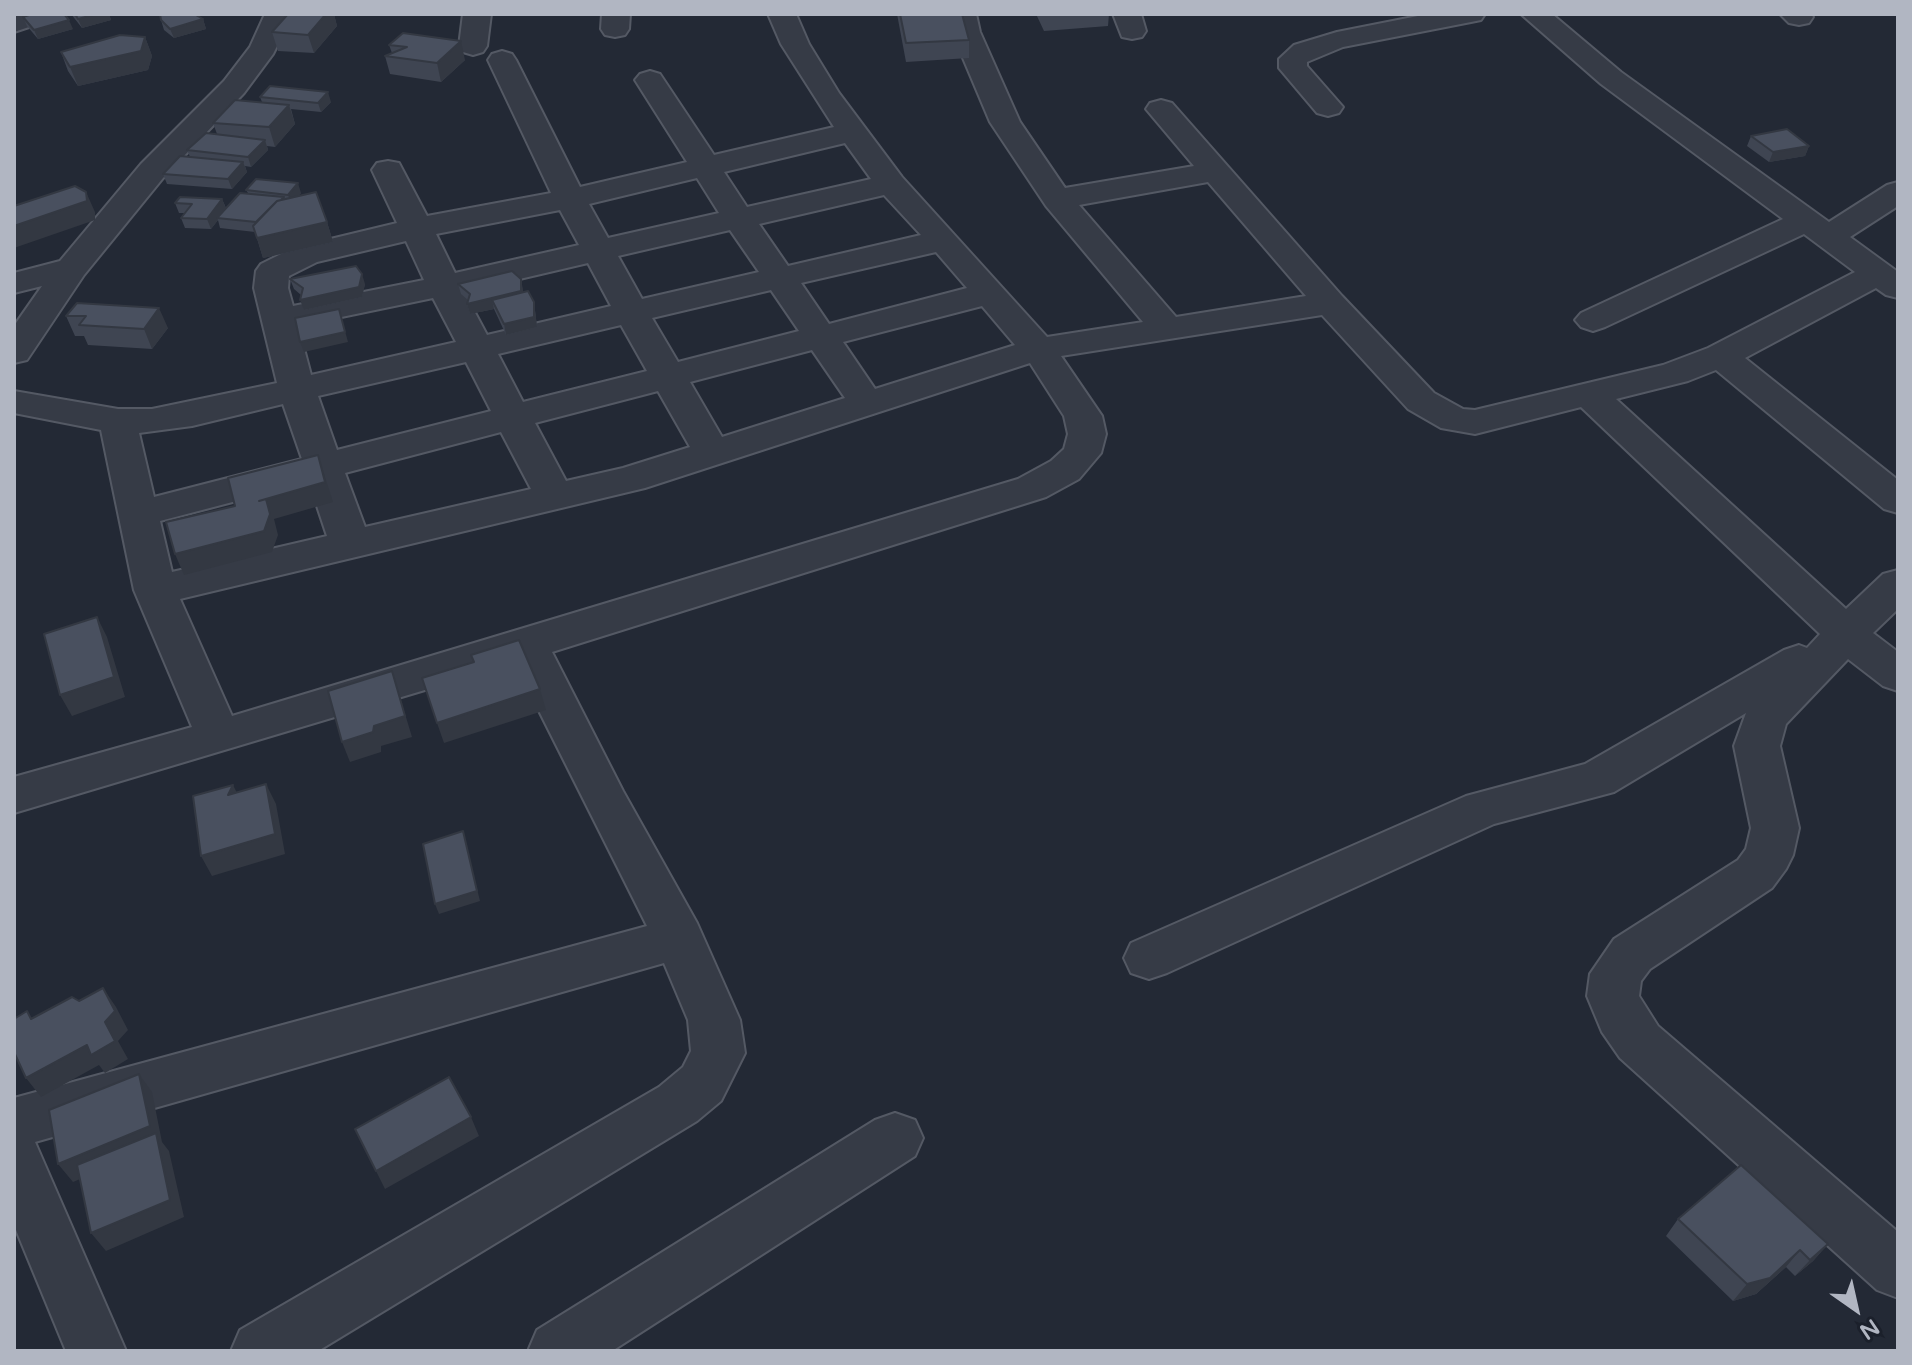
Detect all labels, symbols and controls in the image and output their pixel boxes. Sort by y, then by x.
north arrow [1816,1269,1896,1349]
text: N [1855,1313,1884,1345]

